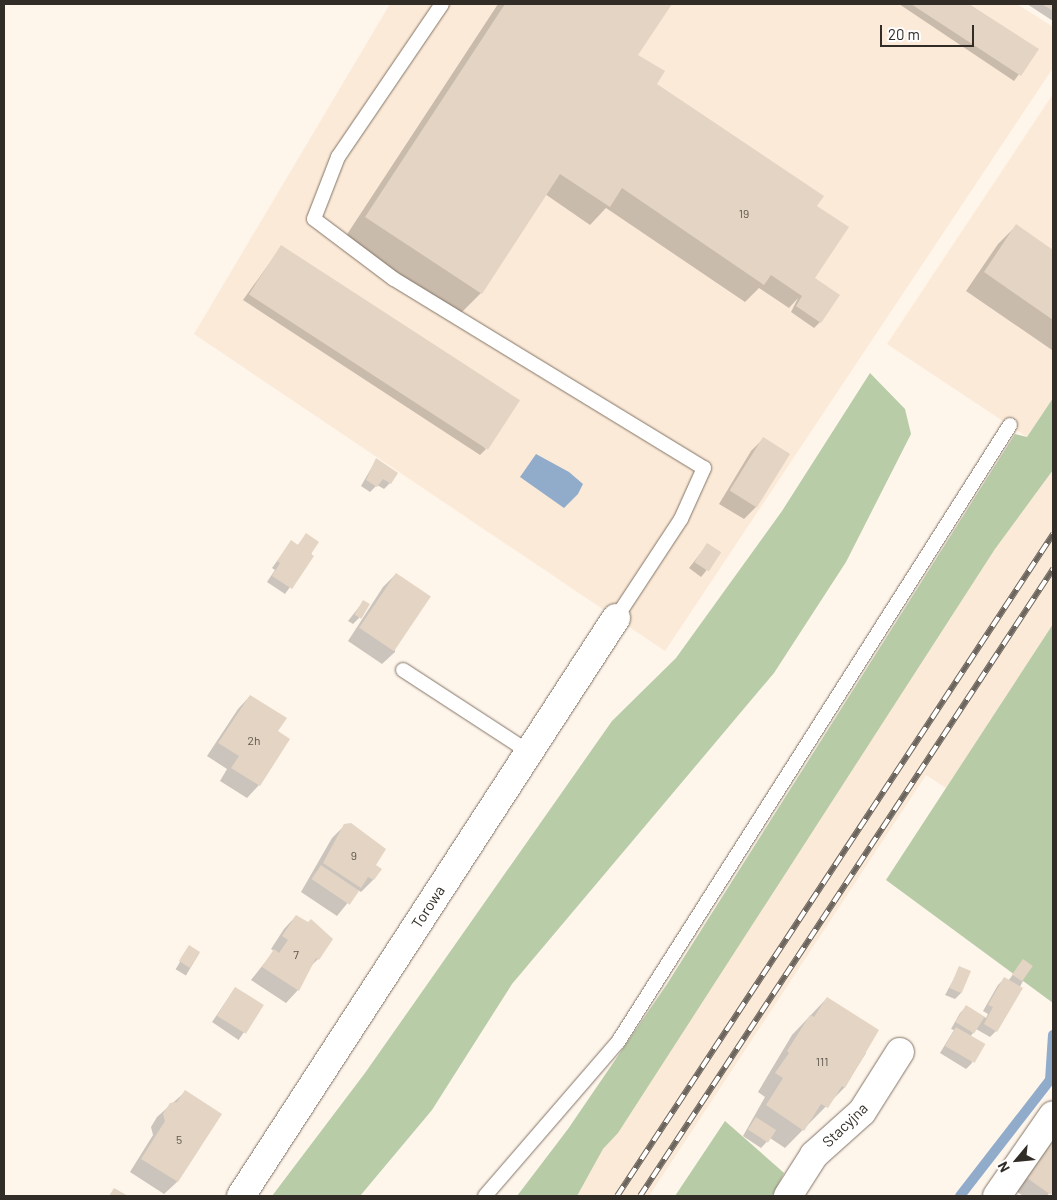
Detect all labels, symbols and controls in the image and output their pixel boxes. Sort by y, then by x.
scale bar [882,15,976,47]
text: 20 m [888,25,920,43]
house number: 19 [739,207,749,221]
house number: 2h [248,734,260,748]
house number: 9 [351,849,357,863]
street label: Torowa [408,882,448,932]
house number: 7 [293,948,299,962]
house number: 111 [816,1055,828,1069]
street label: Stacyjna [819,1099,871,1151]
house number: 5 [176,1133,182,1147]
north arrow [992,1135,1042,1185]
text: N [994,1159,1013,1175]

